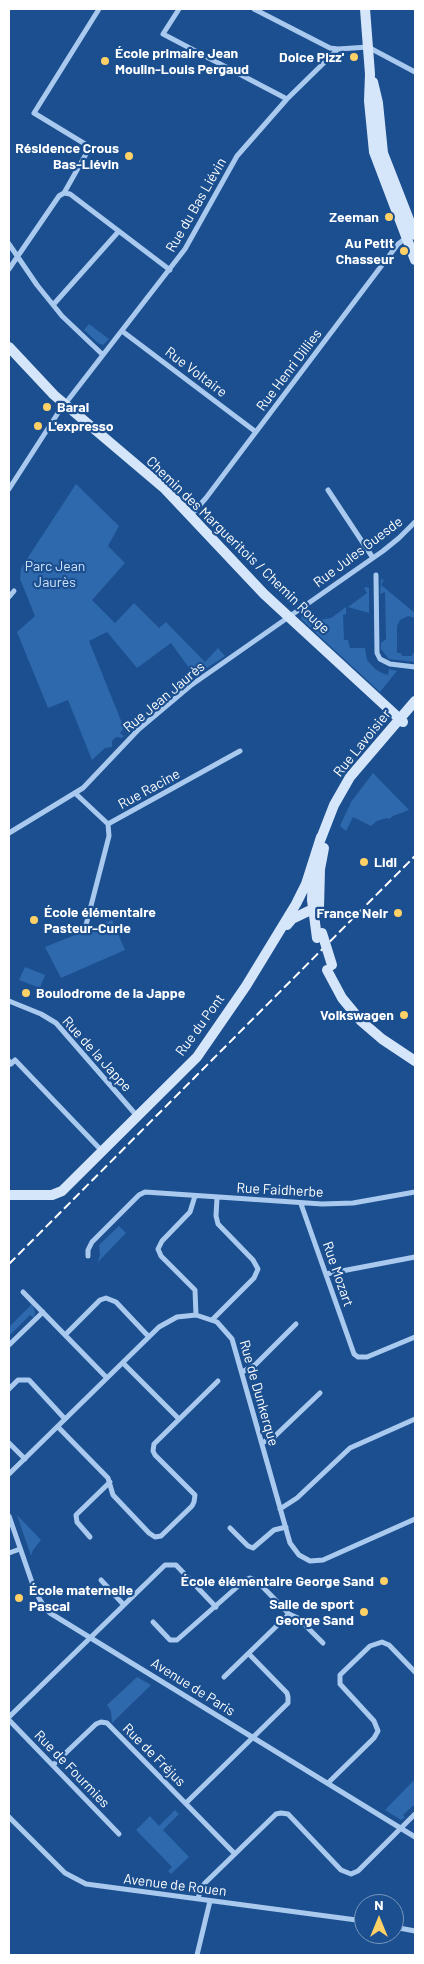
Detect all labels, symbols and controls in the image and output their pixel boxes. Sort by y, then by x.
place label: École primaire Jean Moulin-Louis Pergaud [115,45,249,78]
place label: Dolce Pizz' [279,49,344,65]
marker: Dolce Pizz' [348,51,360,63]
marker: École primaire Jean Moulin-Louis Pergaud [99,55,111,67]
place label: Résidence Crous Bas-Liévin [15,140,119,172]
marker: Résidence Crous Bas-Liévin [123,150,135,162]
street label: Rue du Bas Liévin [162,155,230,255]
place label: Zeeman [329,209,379,225]
marker: Zeeman [383,211,395,223]
place label: Au Petit Chasseur [336,235,394,268]
marker: Au Petit Chasseur [398,245,410,257]
street label: Rue Henri Dillies [253,326,325,414]
street label: Rue Voltaire [162,343,230,401]
place label: Baral [57,399,89,415]
marker: Baral [41,401,53,413]
place label: L'expresso [48,418,114,434]
marker: L'expresso [32,420,44,432]
street label: Chemin des Margueritois / Chemin Rouge [143,453,333,637]
street label: Rue Jules Guesde [310,513,406,591]
park label: Parc Jean Jaurès [25,558,85,590]
street label: Rue Jean Jaurès [120,658,208,736]
street label: Rue Lavoisier [330,706,394,780]
street label: Rue Racine [115,765,183,813]
place label: Lidl [374,854,397,870]
marker: Lidl [358,856,370,868]
place label: École élémentaire Pasteur-Curie [44,904,156,936]
place label: France Neir [317,905,388,921]
marker: France Neir [392,907,404,919]
marker: École élémentaire Pasteur-Curie [28,914,40,926]
place label: Boulodrome de la Jappe [36,985,185,1001]
marker: Boulodrome de la Jappe [20,987,32,999]
street label: Rue du Pont [172,991,228,1059]
place label: Volkswagen [320,1007,394,1023]
marker: Volkswagen [398,1009,410,1021]
street label: Rue de la Jappe [59,1013,135,1095]
street label: Rue Faidherbe [236,1179,324,1201]
street label: Rue Mozart [319,1239,357,1309]
street label: Rue de Dunkerque [236,1338,282,1448]
place label: École élémentaire George Sand [181,1573,374,1589]
marker: École élémentaire George Sand [378,1575,390,1587]
place label: École maternelle Pascal [29,1582,133,1614]
marker: École maternelle Pascal [13,1592,25,1604]
place label: Salle de sport George Sand [269,1596,354,1628]
marker: Salle de sport George Sand [358,1606,370,1618]
street label: Avenue de Paris [148,1654,238,1720]
street label: Rue de Fréjus [119,1720,189,1790]
street label: Rue de Fourmies [31,1727,113,1811]
street label: Avenue de Rouen [122,1870,228,1900]
north arrow [354,1894,404,1944]
text: N [374,1896,384,1913]

